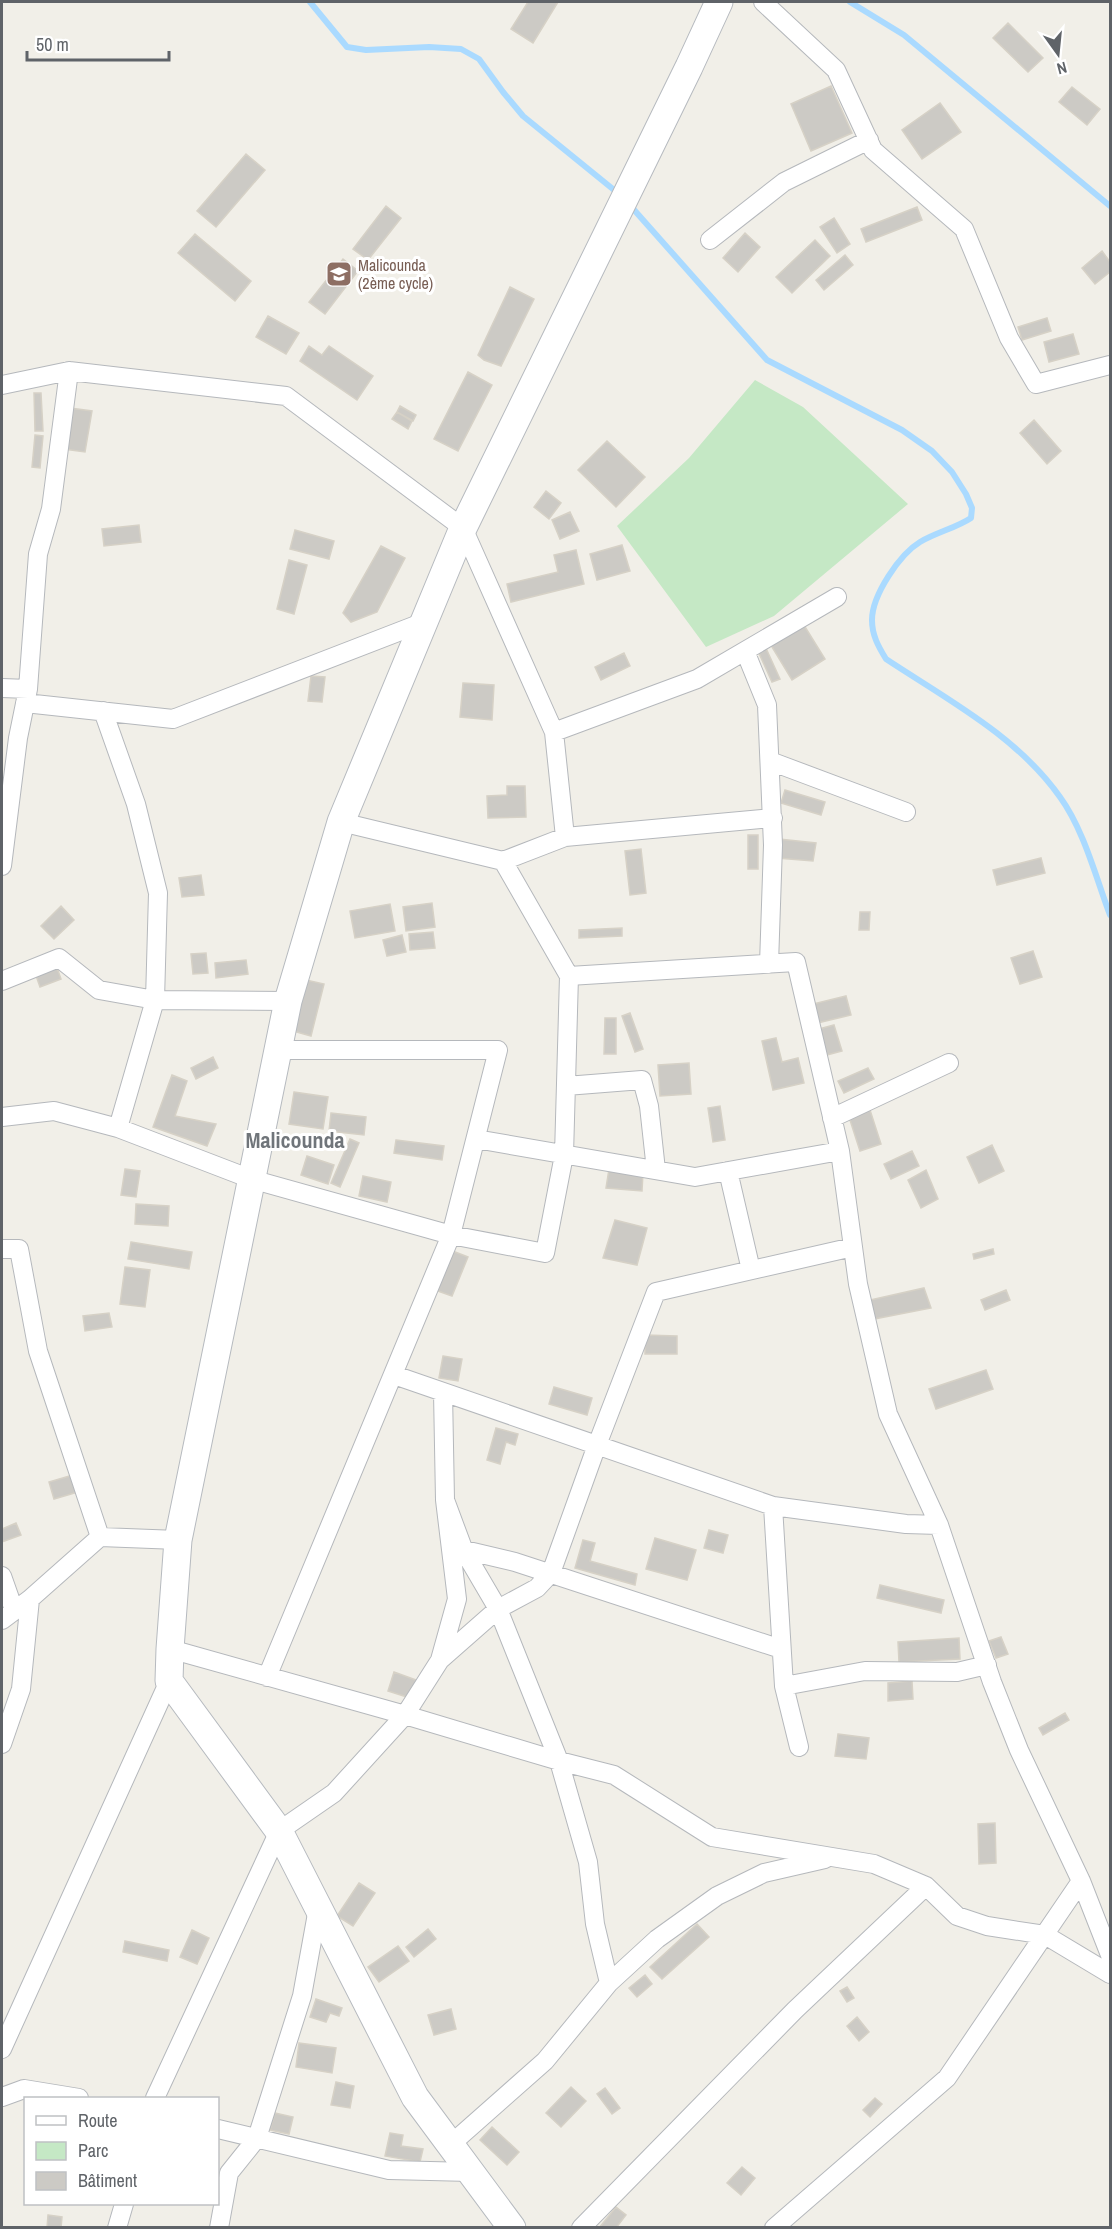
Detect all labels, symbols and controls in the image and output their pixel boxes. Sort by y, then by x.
scale bar [27,24,170,62]
north arrow [1028,24,1088,84]
text: 50 m [36,32,69,57]
text: N [1054,57,1069,80]
place label: Malicounda (2ème cycle) [358,254,433,294]
school or university icon: Malicounda (2ème cycle) [324,259,354,289]
district label: Malicounda [245,1125,345,1155]
legend [24,2097,219,2205]
text: Route [78,2108,117,2133]
text: Parc [78,2138,108,2163]
text: Bâtiment [78,2168,137,2193]

